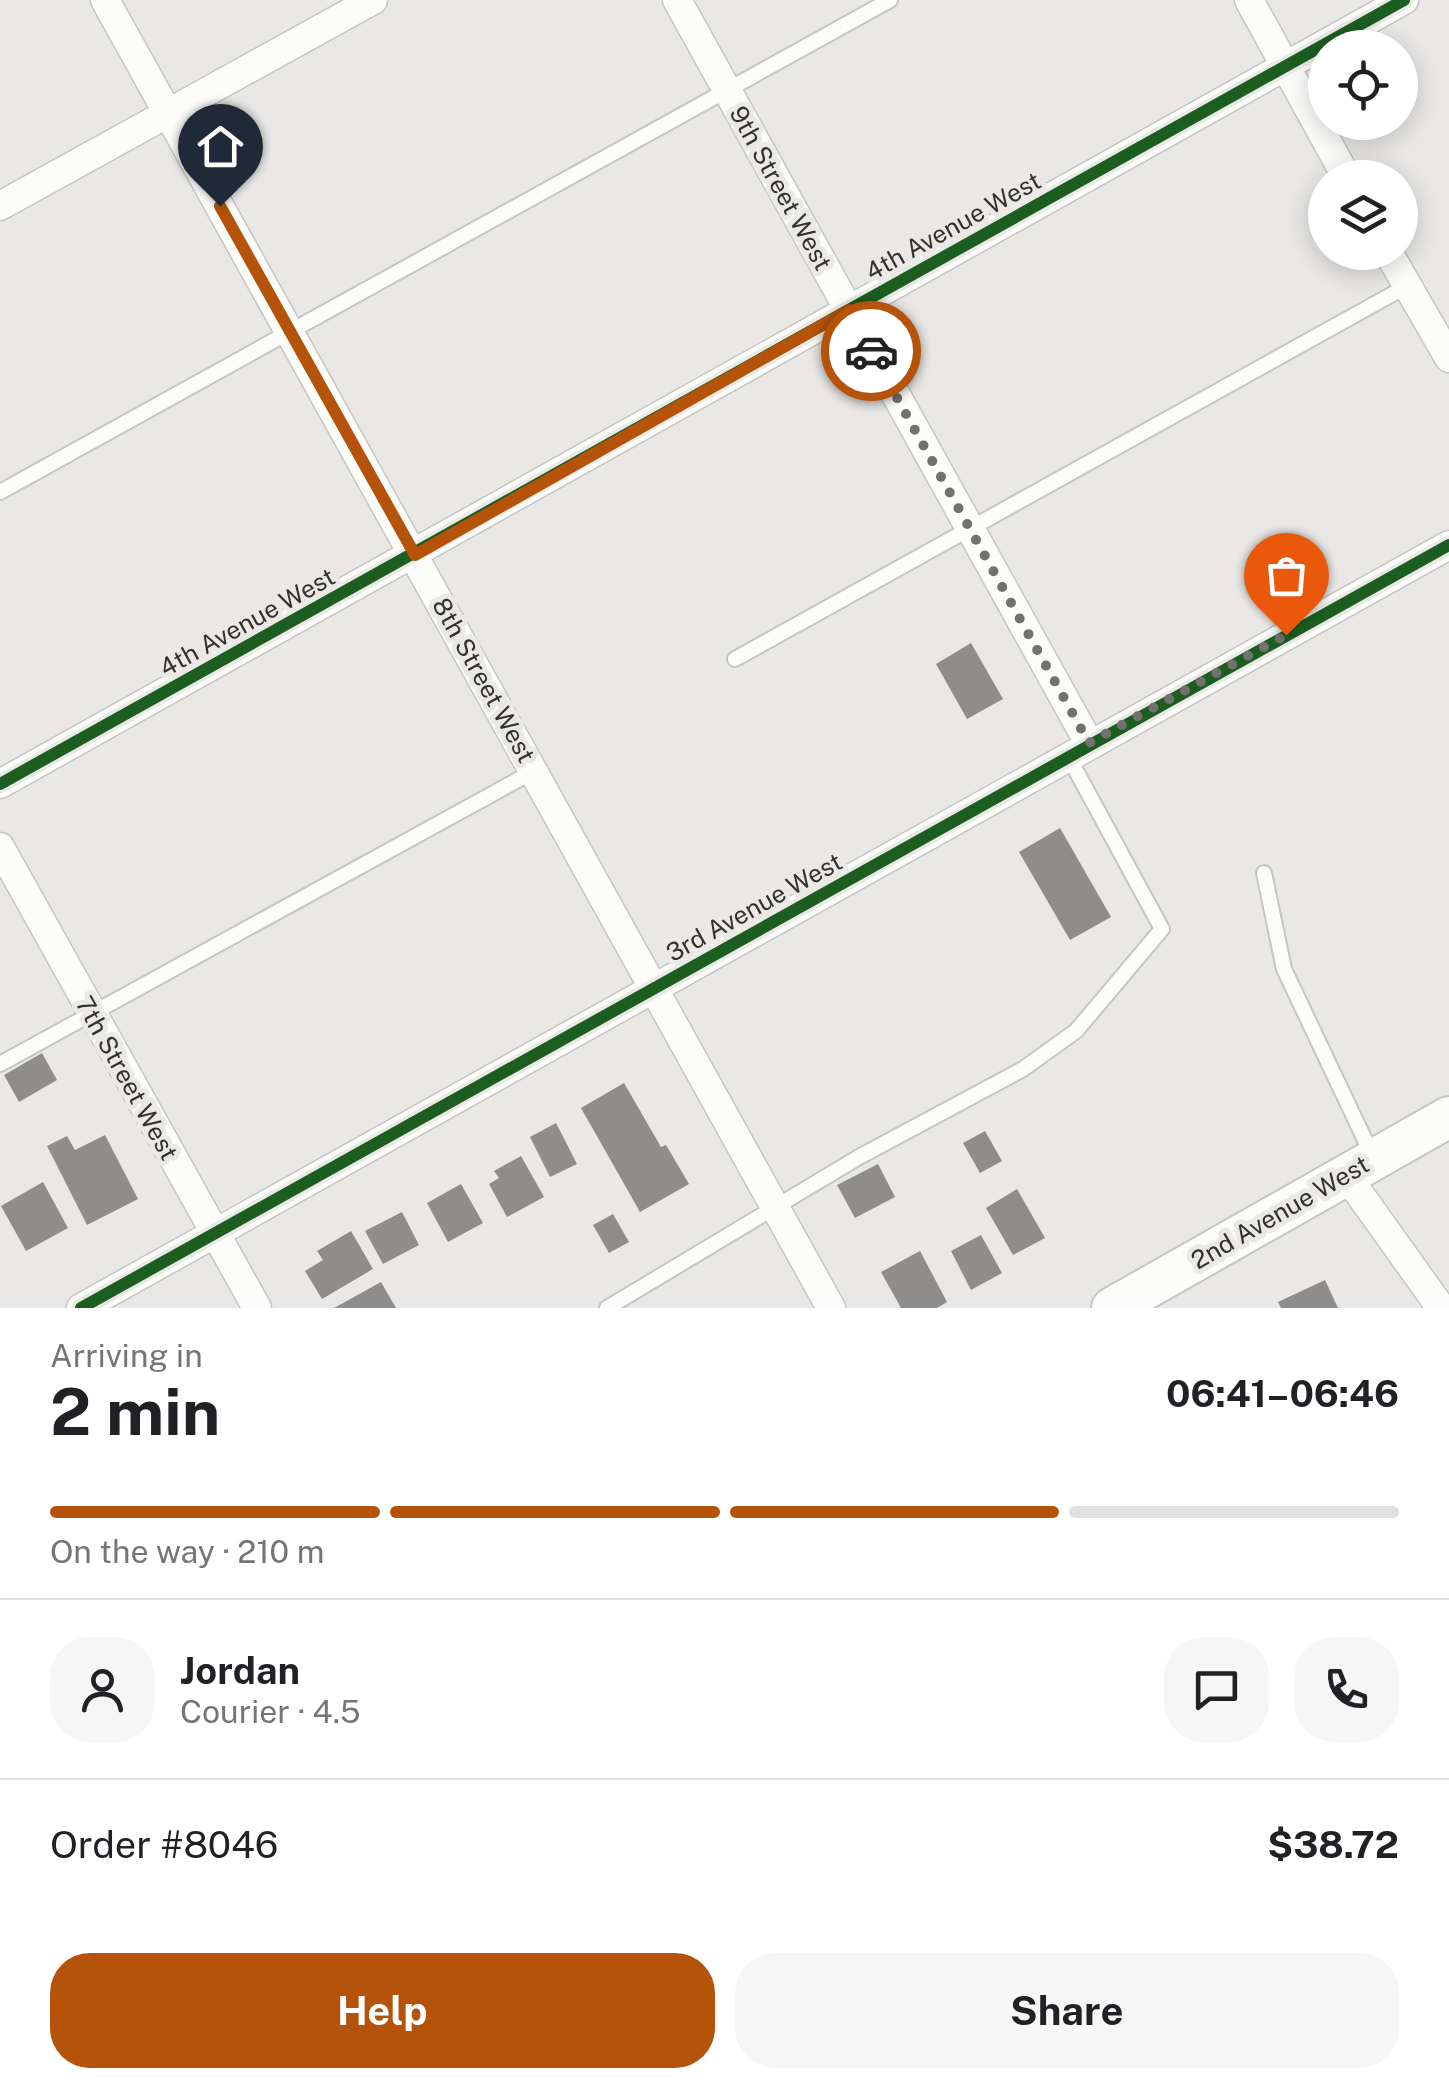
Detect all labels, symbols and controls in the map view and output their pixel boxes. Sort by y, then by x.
map controls [1308,30,1418,270]
button: locate [1308,30,1418,140]
street label: 9th Street West [723,101,839,275]
pin [178,104,263,207]
icon: home [193,119,248,174]
button: layers [1308,160,1418,270]
street label: 4th Avenue West [860,165,1046,287]
courier [821,301,921,401]
icon: car [844,324,899,379]
pin [1244,533,1329,636]
icon: bag [1259,548,1314,603]
street label: 4th Avenue West [154,561,340,683]
street label: 8th Street West [426,592,542,768]
street label: 3rd Avenue West [661,846,847,968]
street label: 7th Street West [70,991,184,1165]
street label: 2nd Avenue West [1186,1149,1374,1275]
text: Arriving in [50,1337,203,1374]
text: 06:41–06:46 [1166,1371,1399,1416]
text: 2 min [50,1373,220,1450]
text: On the way · 210 m [50,1533,324,1570]
button: person [50,1637,155,1742]
button: chat [1164,1637,1269,1742]
button: phone [1294,1637,1399,1742]
text: Jordan [180,1648,300,1693]
text: Courier · 4.5 [180,1693,360,1730]
text: Order #8046 [50,1822,278,1867]
text: $38.72 [1267,1822,1399,1867]
button: Help [50,1953,715,2068]
button: Share [735,1953,1399,2068]

